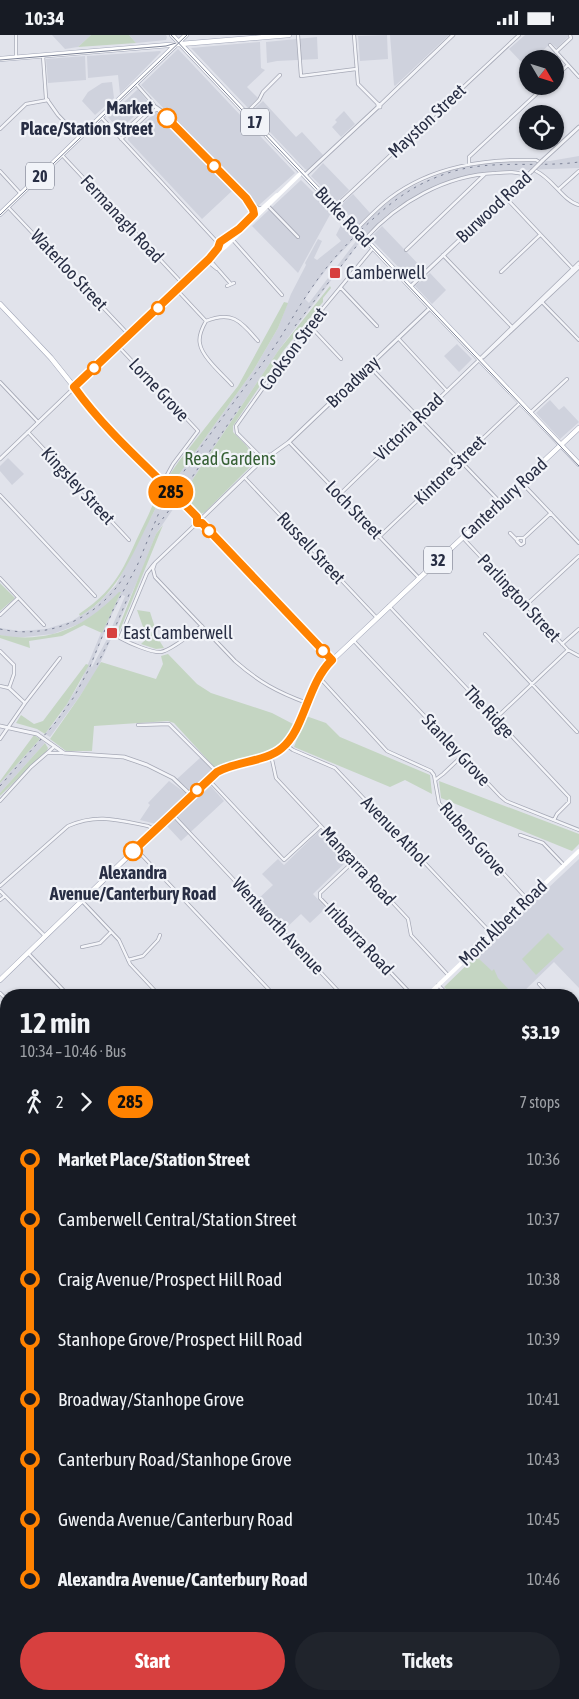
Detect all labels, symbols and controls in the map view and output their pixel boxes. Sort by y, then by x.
text: 10:34 [25,7,64,29]
north arrow [519,50,564,95]
map controls [519,50,564,150]
street label: Mayston Street [384,79,470,162]
place label: Market Place/Station Street [21,97,154,139]
button: locate [519,105,564,150]
marker: Market Place/Station Street [157,108,177,128]
road number: 17 [241,109,269,135]
unlabelled marker [207,159,221,173]
road number: 20 [26,163,54,189]
street label: Burwood Road [452,166,536,247]
street label: Fermanagh Road [76,171,168,267]
street label: Burke Road [311,182,378,251]
street label: Waterloo Street [27,225,112,314]
place label: Camberwell [346,262,426,283]
marker: Camberwell [328,266,342,280]
unlabelled marker [151,301,165,315]
street label: Cookson Street [255,303,331,394]
street label: Broadway [322,351,384,412]
street label: Lorne Grove [125,354,194,426]
unlabelled marker [87,361,101,375]
street label: Victoria Road [370,389,448,465]
street label: Kintore Street [410,431,490,509]
street label: Kingsley Street [37,443,119,529]
park label: Read Gardens [184,448,276,469]
street label: Canterbury Road [456,453,551,544]
line badge: 285 [142,476,200,508]
street label: Loch Street [322,476,387,543]
text: 285 [158,481,184,502]
street label: Russell Street [273,508,350,588]
unlabelled marker [202,524,216,538]
road number: 32 [424,547,452,573]
street label: Parlington Street [474,550,565,646]
place label: East Camberwell [123,622,233,643]
marker: East Camberwell [105,626,119,640]
unlabelled marker [316,644,330,658]
street label: The Ridge [460,681,519,742]
street label: Stanley Grove [418,709,495,790]
unlabelled marker [190,783,204,797]
street label: Avenue Athol [357,792,434,870]
street label: Rubens Grove [436,798,511,880]
street label: Mangarra Road [316,822,400,910]
marker: Alexandra Avenue/Canterbury Road [123,841,143,861]
place label: Alexandra Avenue/Canterbury Road [49,862,216,904]
street label: Wentworth Avenue [228,873,329,979]
street label: Mont Albert Road [454,875,551,970]
street label: Irilbarra Road [321,898,398,979]
text: 12 min [20,1007,90,1039]
text: $3.19 [522,1021,560,1043]
text: 10:34 – 10:46 · Bus [20,1042,126,1060]
icon: walk [20,1088,48,1116]
icon: forward [72,1088,100,1116]
text: 285 [118,1091,143,1112]
text: 2 [56,1093,64,1111]
text: 7 stops [519,1093,560,1111]
text: Market Place/Station Street [58,1148,250,1170]
text: 10:36 [527,1150,560,1168]
text: Camberwell Central/Station Street [58,1208,297,1230]
text: 10:37 [527,1210,560,1228]
text: Craig Avenue/Prospect Hill Road [58,1268,282,1290]
text: 10:38 [527,1270,560,1288]
text: Stanhope Grove/Prospect Hill Road [58,1328,303,1350]
text: 10:39 [527,1330,560,1348]
text: Broadway/Stanhope Grove [58,1388,244,1410]
text: 10:41 [527,1390,560,1408]
text: Canterbury Road/Stanhope Grove [58,1448,292,1470]
text: 10:43 [527,1450,560,1468]
text: Gwenda Avenue/Canterbury Road [58,1508,293,1530]
text: 10:45 [527,1510,560,1528]
text: Alexandra Avenue/Canterbury Road [58,1568,308,1590]
text: 10:46 [527,1570,560,1588]
button: Start [20,1632,285,1690]
button: Tickets [295,1632,560,1690]

